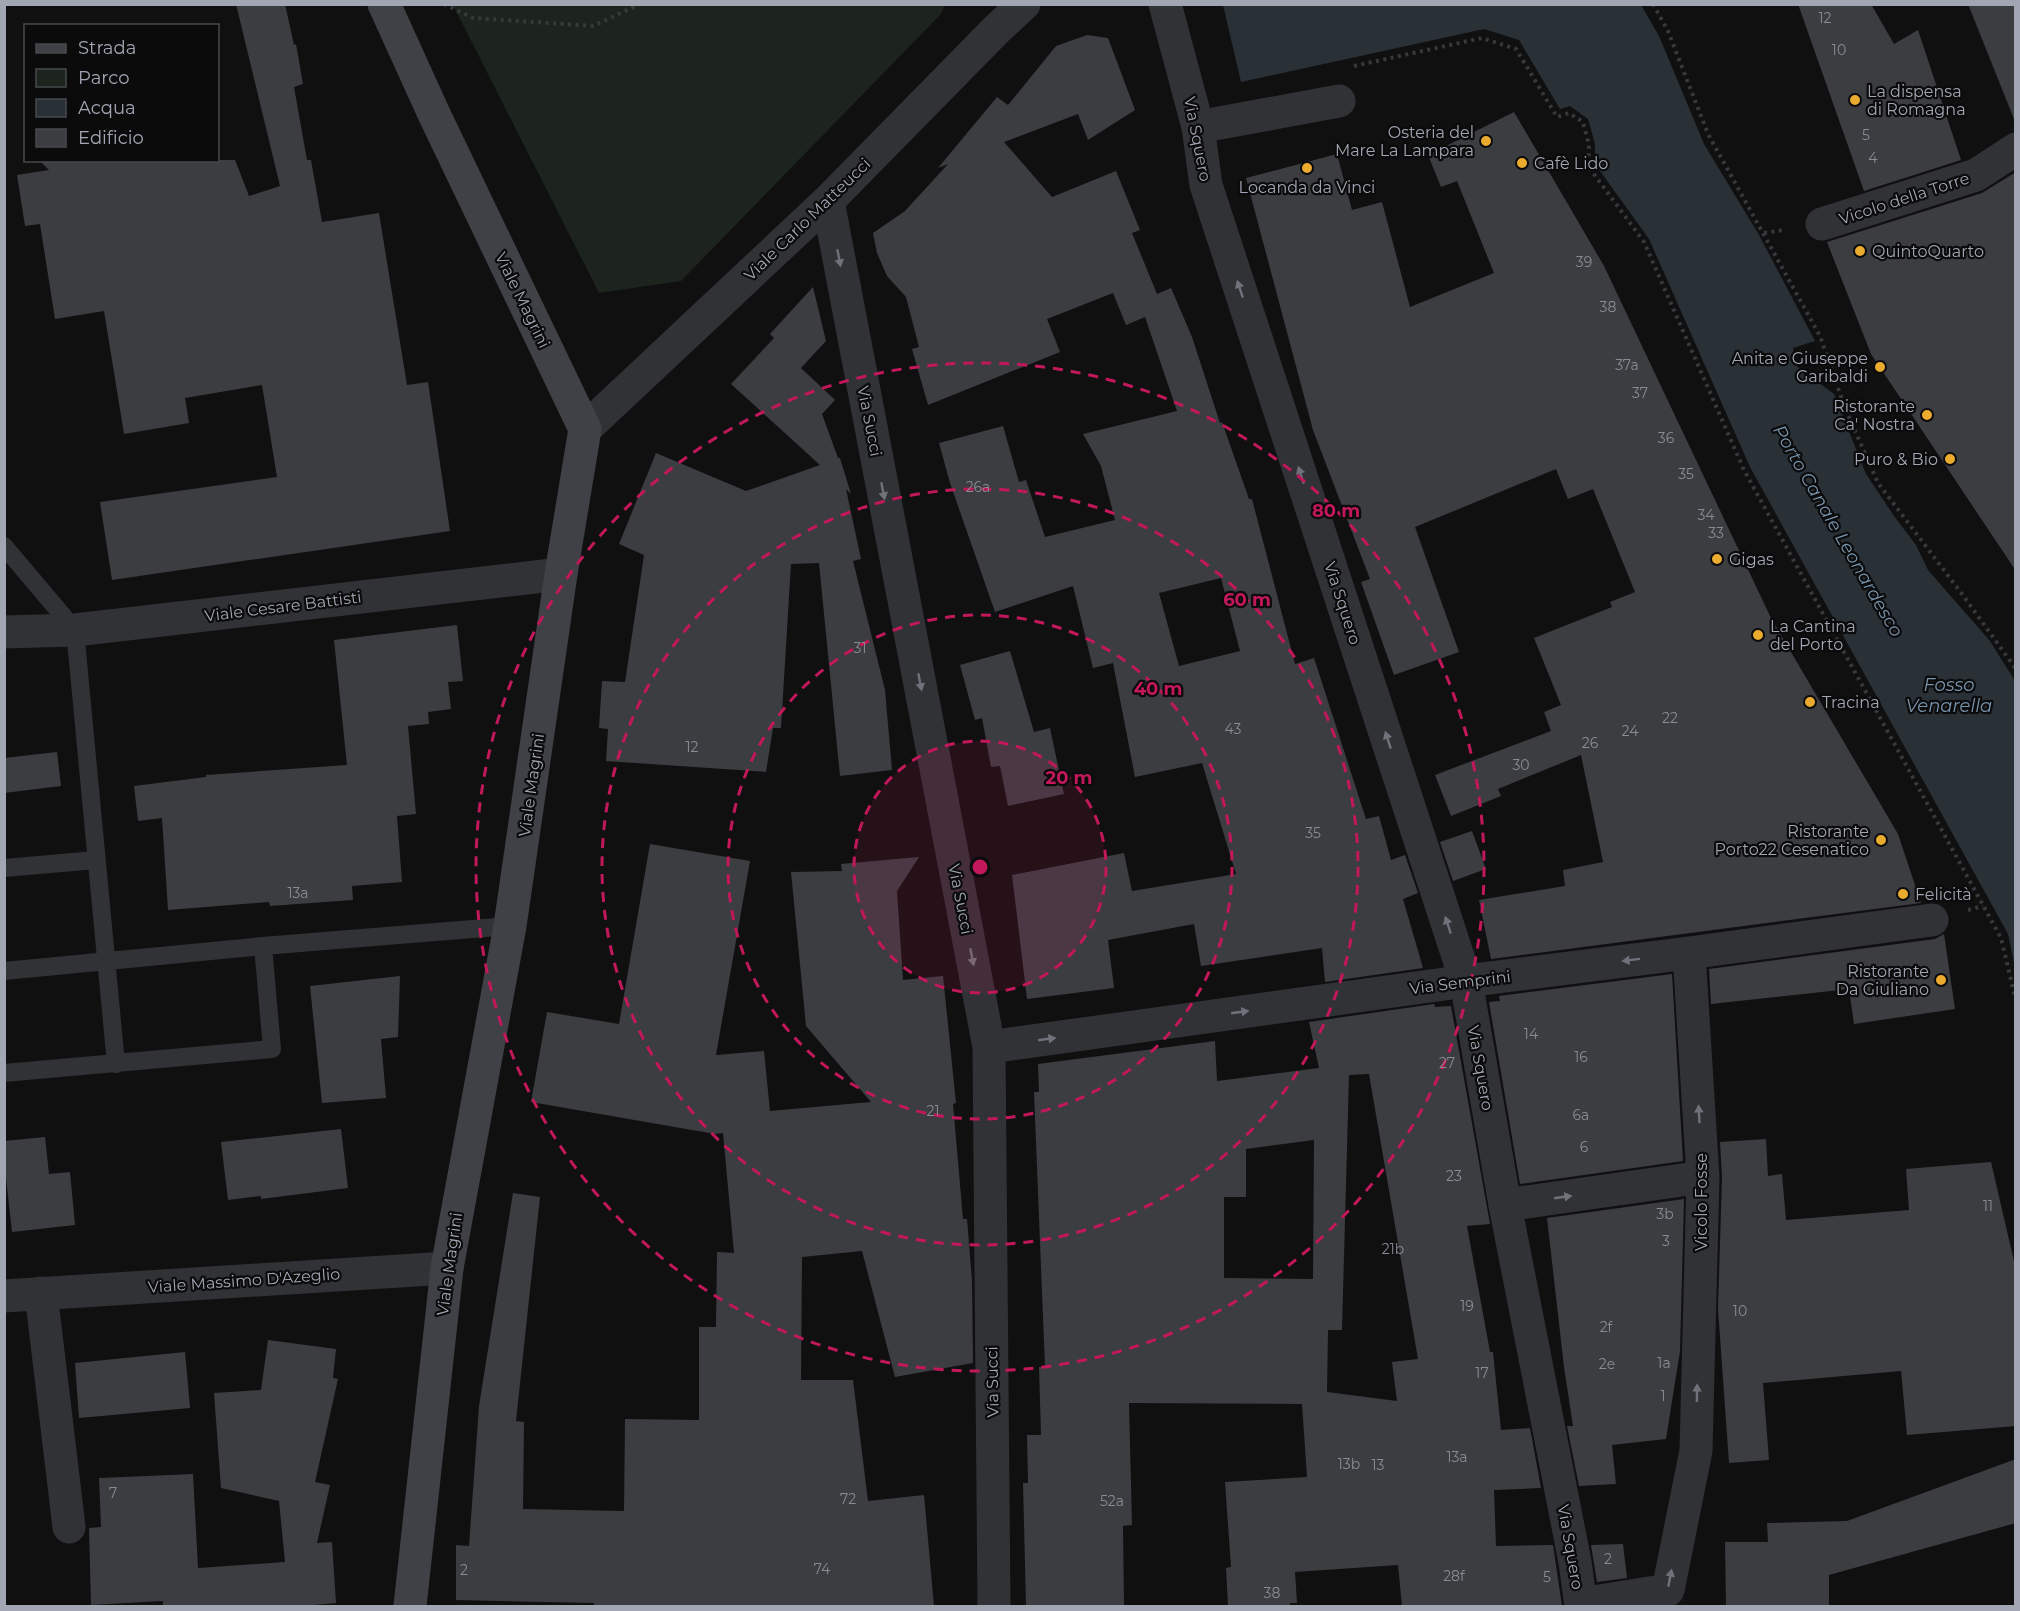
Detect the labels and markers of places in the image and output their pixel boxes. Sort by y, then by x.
place label: La dispensa di Romagna [1867,82,1966,119]
marker: La dispensa di Romagna [1848,93,1862,107]
place label: Osteria del Mare La Lampara [1335,123,1474,160]
marker: Osteria del Mare La Lampara [1479,134,1493,148]
place label: Cafè Lido [1534,154,1608,173]
marker: Cafè Lido [1515,156,1529,170]
marker: Locanda da Vinci [1300,161,1314,175]
place label: Locanda da Vinci [1239,178,1375,197]
place label: QuintoQuarto [1872,242,1984,261]
marker: QuintoQuarto [1853,244,1867,258]
place label: Anita e Giuseppe Garibaldi [1732,349,1868,386]
marker: Anita e Giuseppe Garibaldi [1873,360,1887,374]
place label: Ristorante Ca' Nostra [1833,397,1915,434]
marker: Ristorante Ca' Nostra [1920,408,1934,422]
place label: Puro & Bio [1854,450,1938,469]
marker: Puro & Bio [1943,452,1957,466]
place label: Gigas [1729,550,1774,569]
marker: Gigas [1710,552,1724,566]
place label: La Cantina del Porto [1770,617,1856,654]
marker: La Cantina del Porto [1751,628,1765,642]
place label: Tracina [1822,693,1880,712]
marker: Tracina [1803,695,1817,709]
place label: Ristorante Porto22 Cesenatico [1715,822,1869,859]
marker: Ristorante Porto22 Cesenatico [1874,833,1888,847]
centre of rings [970,857,990,877]
place label: Felicità [1915,885,1972,904]
marker: Felicità [1896,887,1910,901]
place label: Ristorante Da Giuliano [1836,962,1929,999]
marker: Ristorante Da Giuliano [1934,973,1948,987]

